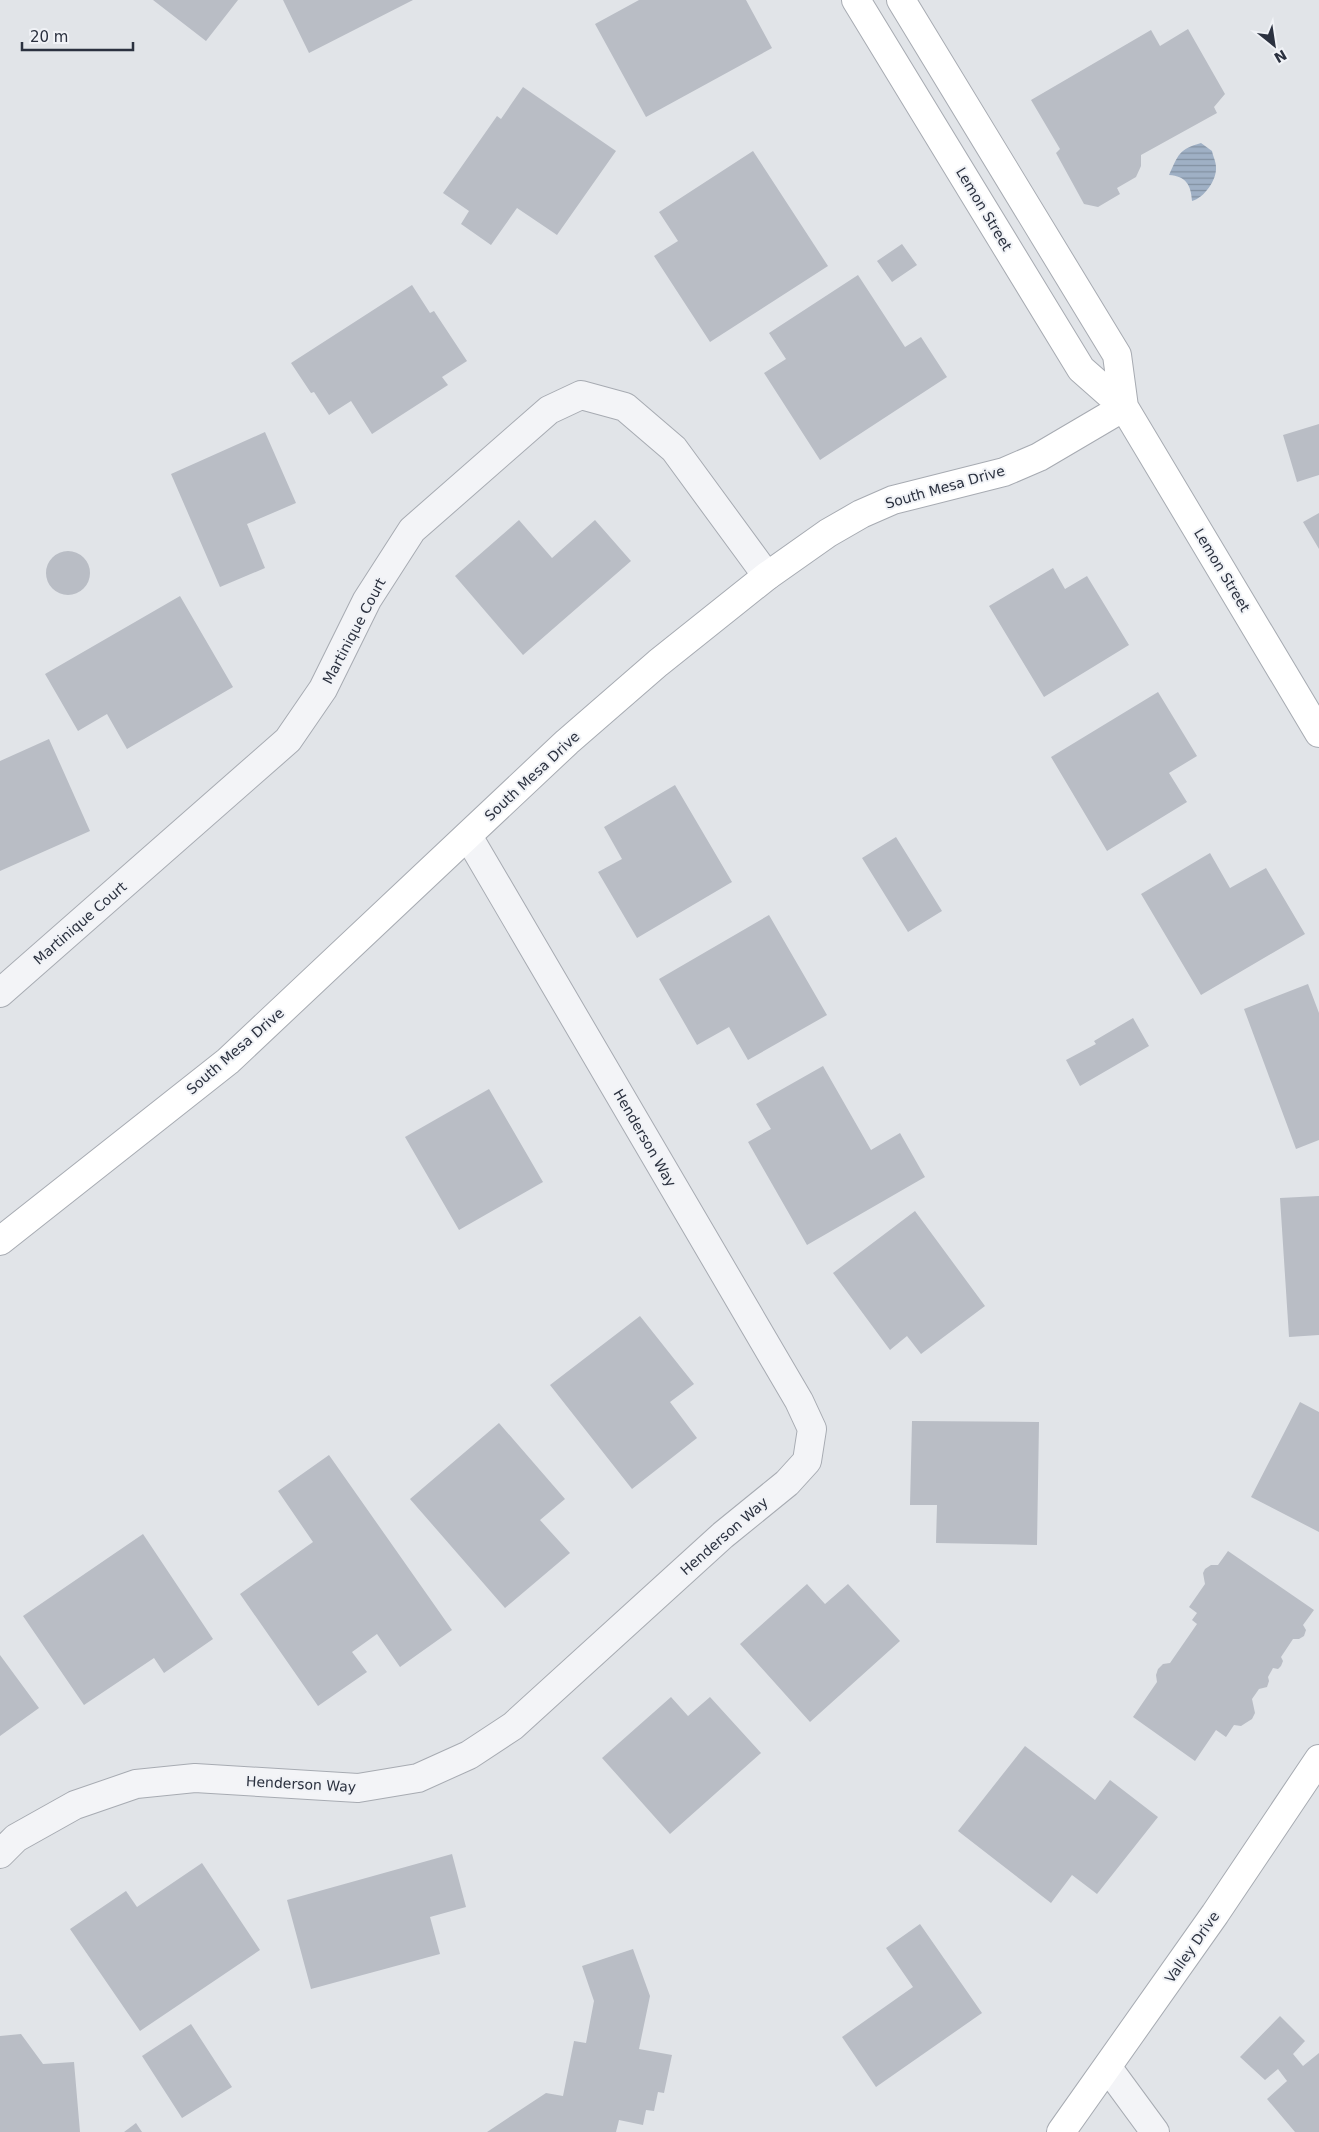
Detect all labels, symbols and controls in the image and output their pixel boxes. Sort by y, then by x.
scale bar [22,20,134,52]
north arrow [1249,20,1299,70]
text: 20 m [30,28,68,46]
text: N [1271,46,1290,66]
street label: Lemon Street [953,164,1015,254]
street label: South Mesa Drive [883,462,1007,512]
street label: Lemon Street [1191,525,1253,615]
street label: Martinique Court [319,575,389,687]
street label: South Mesa Drive [481,728,583,824]
street label: Martinique Court [30,878,130,968]
street label: South Mesa Drive [183,1004,287,1098]
street label: Henderson Way [611,1086,679,1190]
street label: Henderson Way [677,1494,771,1578]
street label: Henderson Way [246,1773,356,1795]
street label: Valley Drive [1161,1908,1223,1986]

